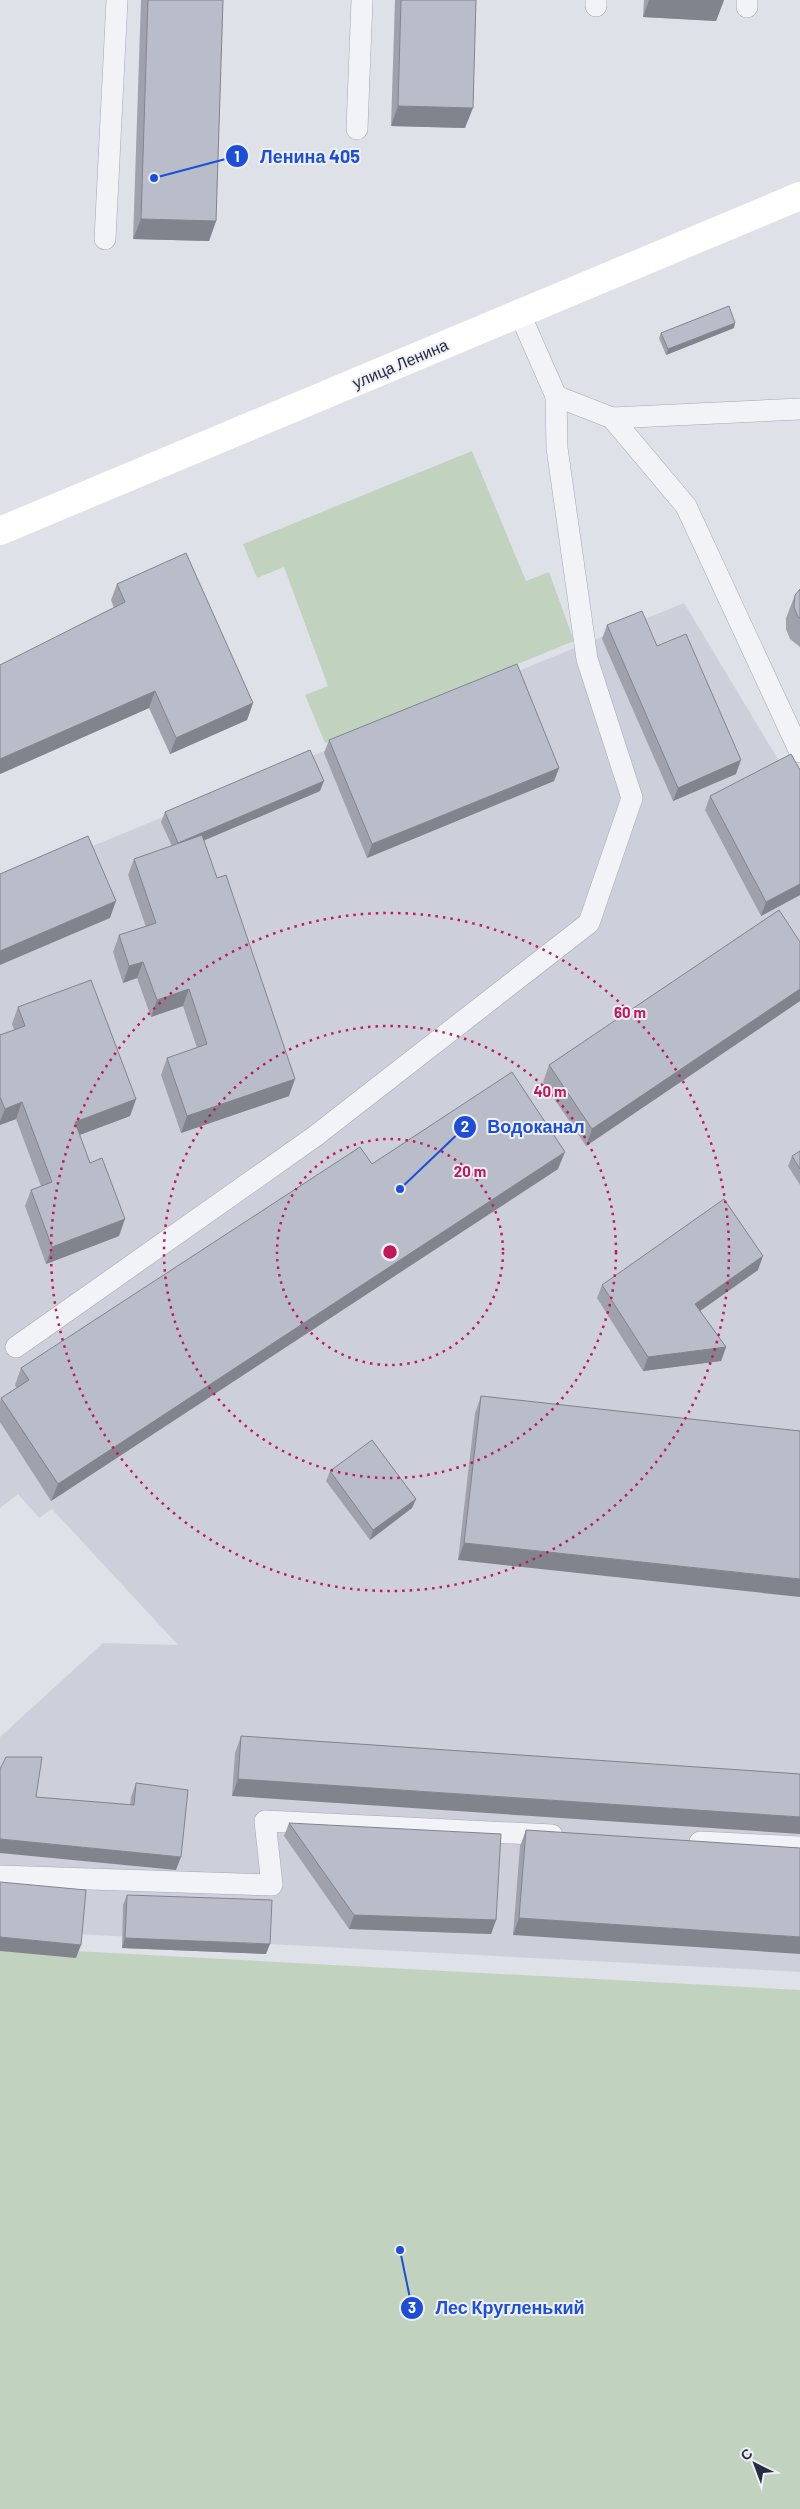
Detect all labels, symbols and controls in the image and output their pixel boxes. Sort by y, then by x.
callout: Ленина 405 [225,140,370,173]
text: Ленина 405 [260,145,360,167]
text: 1 [234,147,240,165]
street label: улица Ленина [349,334,451,392]
text: 60 m [614,1003,646,1021]
text: 40 m [533,1082,567,1100]
callout: Водоканал [453,1110,595,1143]
text: Водоканал [487,1115,585,1137]
text: 2 [461,1117,469,1135]
text: 20 m [454,1162,486,1180]
centre of rings [381,1243,399,1261]
callout: Лес Кругленький [400,2292,594,2325]
text: Лес Кругленький [435,2296,585,2318]
text: 3 [408,2298,416,2316]
north arrow [730,2439,780,2489]
text: С [737,2444,755,2464]

